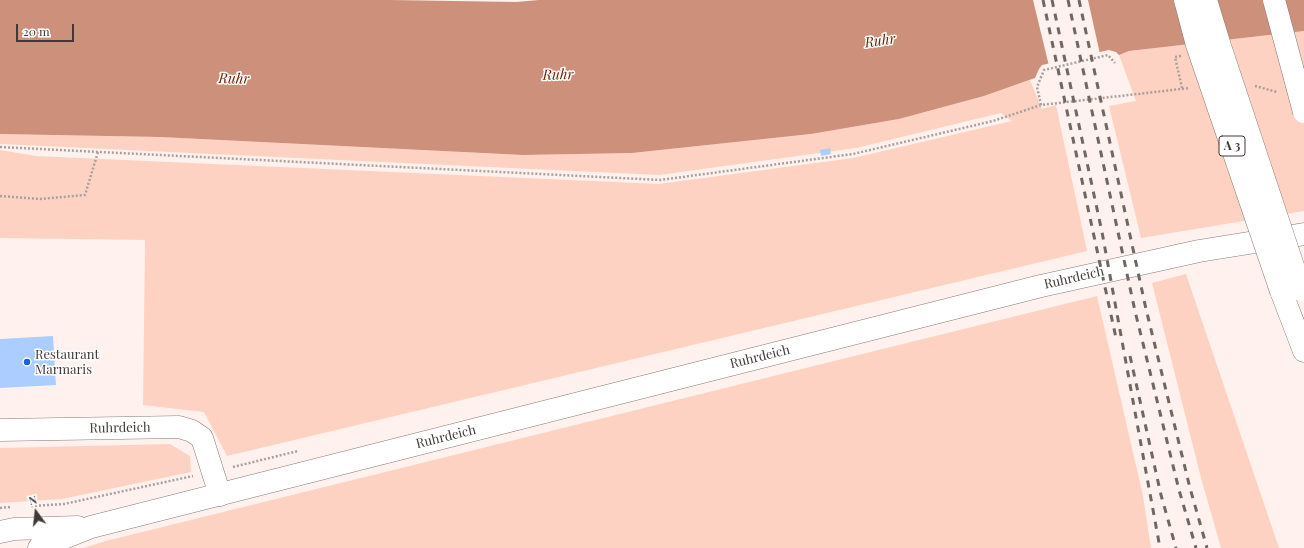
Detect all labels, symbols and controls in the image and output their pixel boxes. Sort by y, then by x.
scale bar [18,16,76,42]
text: 20 m [23,23,50,39]
water label: Ruhr [864,31,896,51]
water label: Ruhr [543,66,573,84]
water label: Ruhr [219,70,249,88]
road number: A 3 [1219,136,1245,156]
street label: Ruhrdeich [1043,264,1105,292]
street label: Ruhrdeich [728,342,792,372]
place label: Restaurant Marmaris [35,347,99,378]
marker: Restaurant Marmaris [22,357,32,367]
street label: Ruhrdeich [89,420,151,436]
street label: Ruhrdeich [414,422,478,452]
north arrow [16,492,56,532]
text: N [27,492,39,508]

